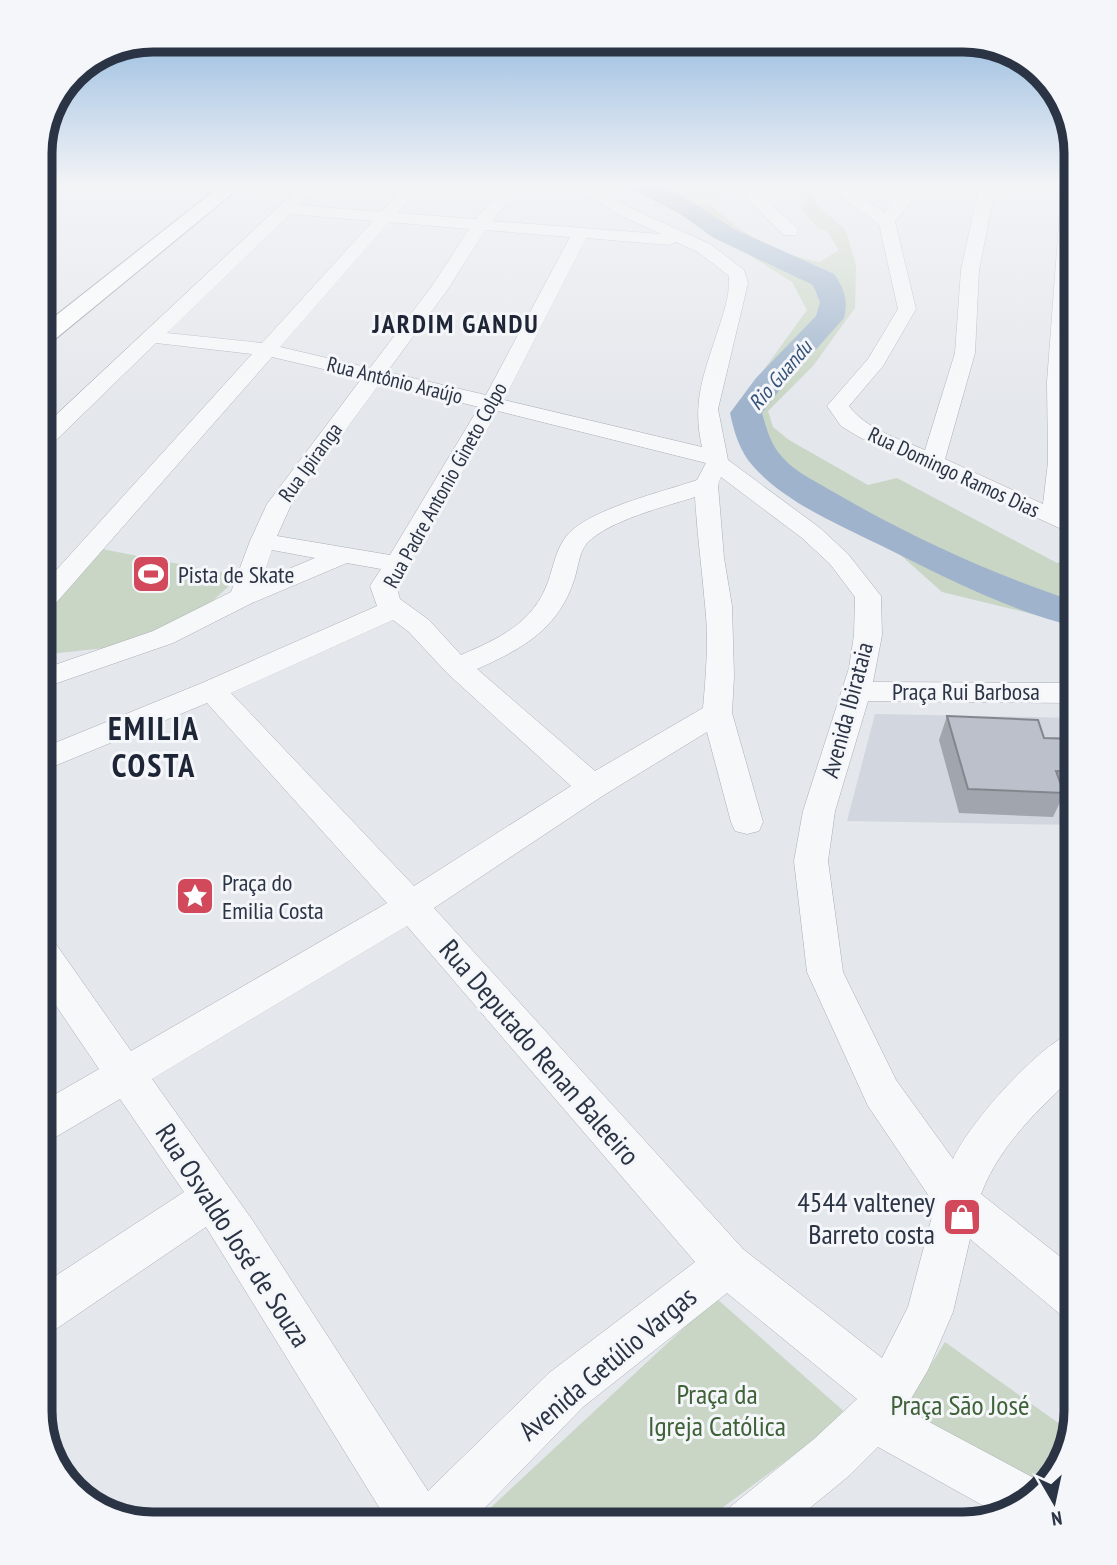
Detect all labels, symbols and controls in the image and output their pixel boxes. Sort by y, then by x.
district label: JARDIM GANDU [371,307,540,340]
water label: Rio Guandu [742,333,819,415]
street label: Rua Antônio Araújo [324,350,466,410]
street label: Rua Padre Antonio Gineto Colpo [377,377,513,593]
street label: Rua Ipiranga [272,417,348,507]
street label: Rua Domingo Ramos Dias [864,420,1044,524]
sports icon: Pista de Skate [130,553,172,595]
place label: Pista de Skate [178,559,294,590]
street label: Avenida Ibirataia [814,639,880,781]
street label: Praça Rui Barbosa [892,676,1040,707]
district label: EMILIA COSTA [108,707,200,786]
place label: Praça do Emilia Costa [222,867,324,926]
place icon: Praça do Emilia Costa [174,875,216,917]
street label: Rua Deputado Renan Baleeiro [432,931,648,1173]
street label: Rua Osvaldo José de Souza [148,1116,320,1354]
place label: 4544 valteney Barreto costa [797,1183,935,1252]
shop icon: 4544 valteney Barreto costa [941,1196,983,1238]
street label: Avenida Getúlio Vargas [510,1278,704,1448]
park label: Praça da Igreja Católica [648,1375,786,1444]
park label: Praça São José [891,1386,1029,1423]
north arrow [1019,1467,1089,1537]
text: N [1050,1506,1064,1531]

